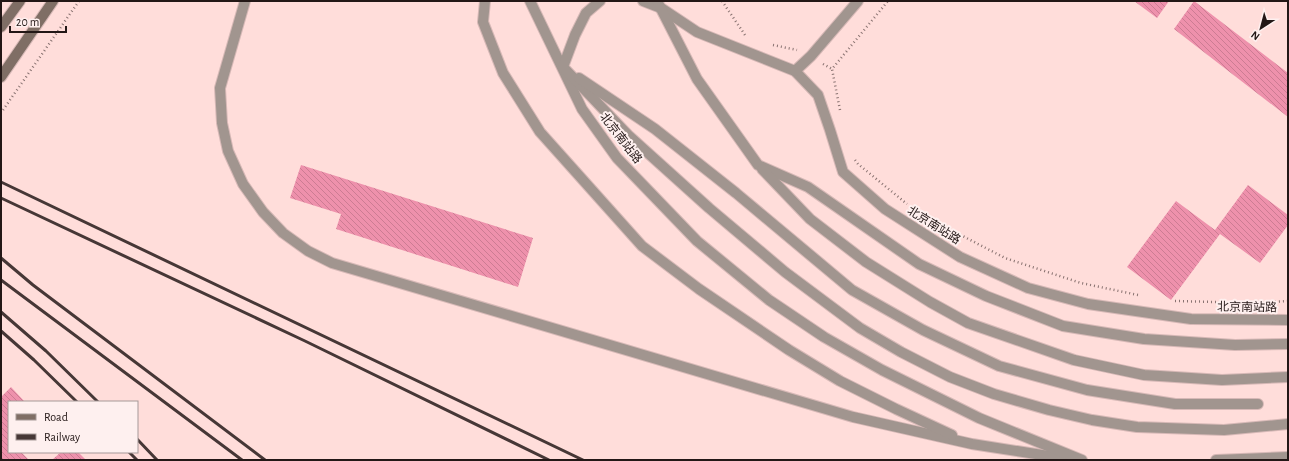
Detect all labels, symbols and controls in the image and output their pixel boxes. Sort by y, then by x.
scale bar [10,8,66,34]
north arrow [1241,8,1281,48]
text: 20 m [16,16,39,28]
text: N [1249,29,1262,42]
street label: 北京南站路 [598,110,645,165]
street label: 北京南站路 [905,203,963,246]
street label: 北京南站路 [1217,299,1277,314]
legend [8,401,138,453]
text: Road [44,411,68,423]
text: Railway [44,431,80,444]

